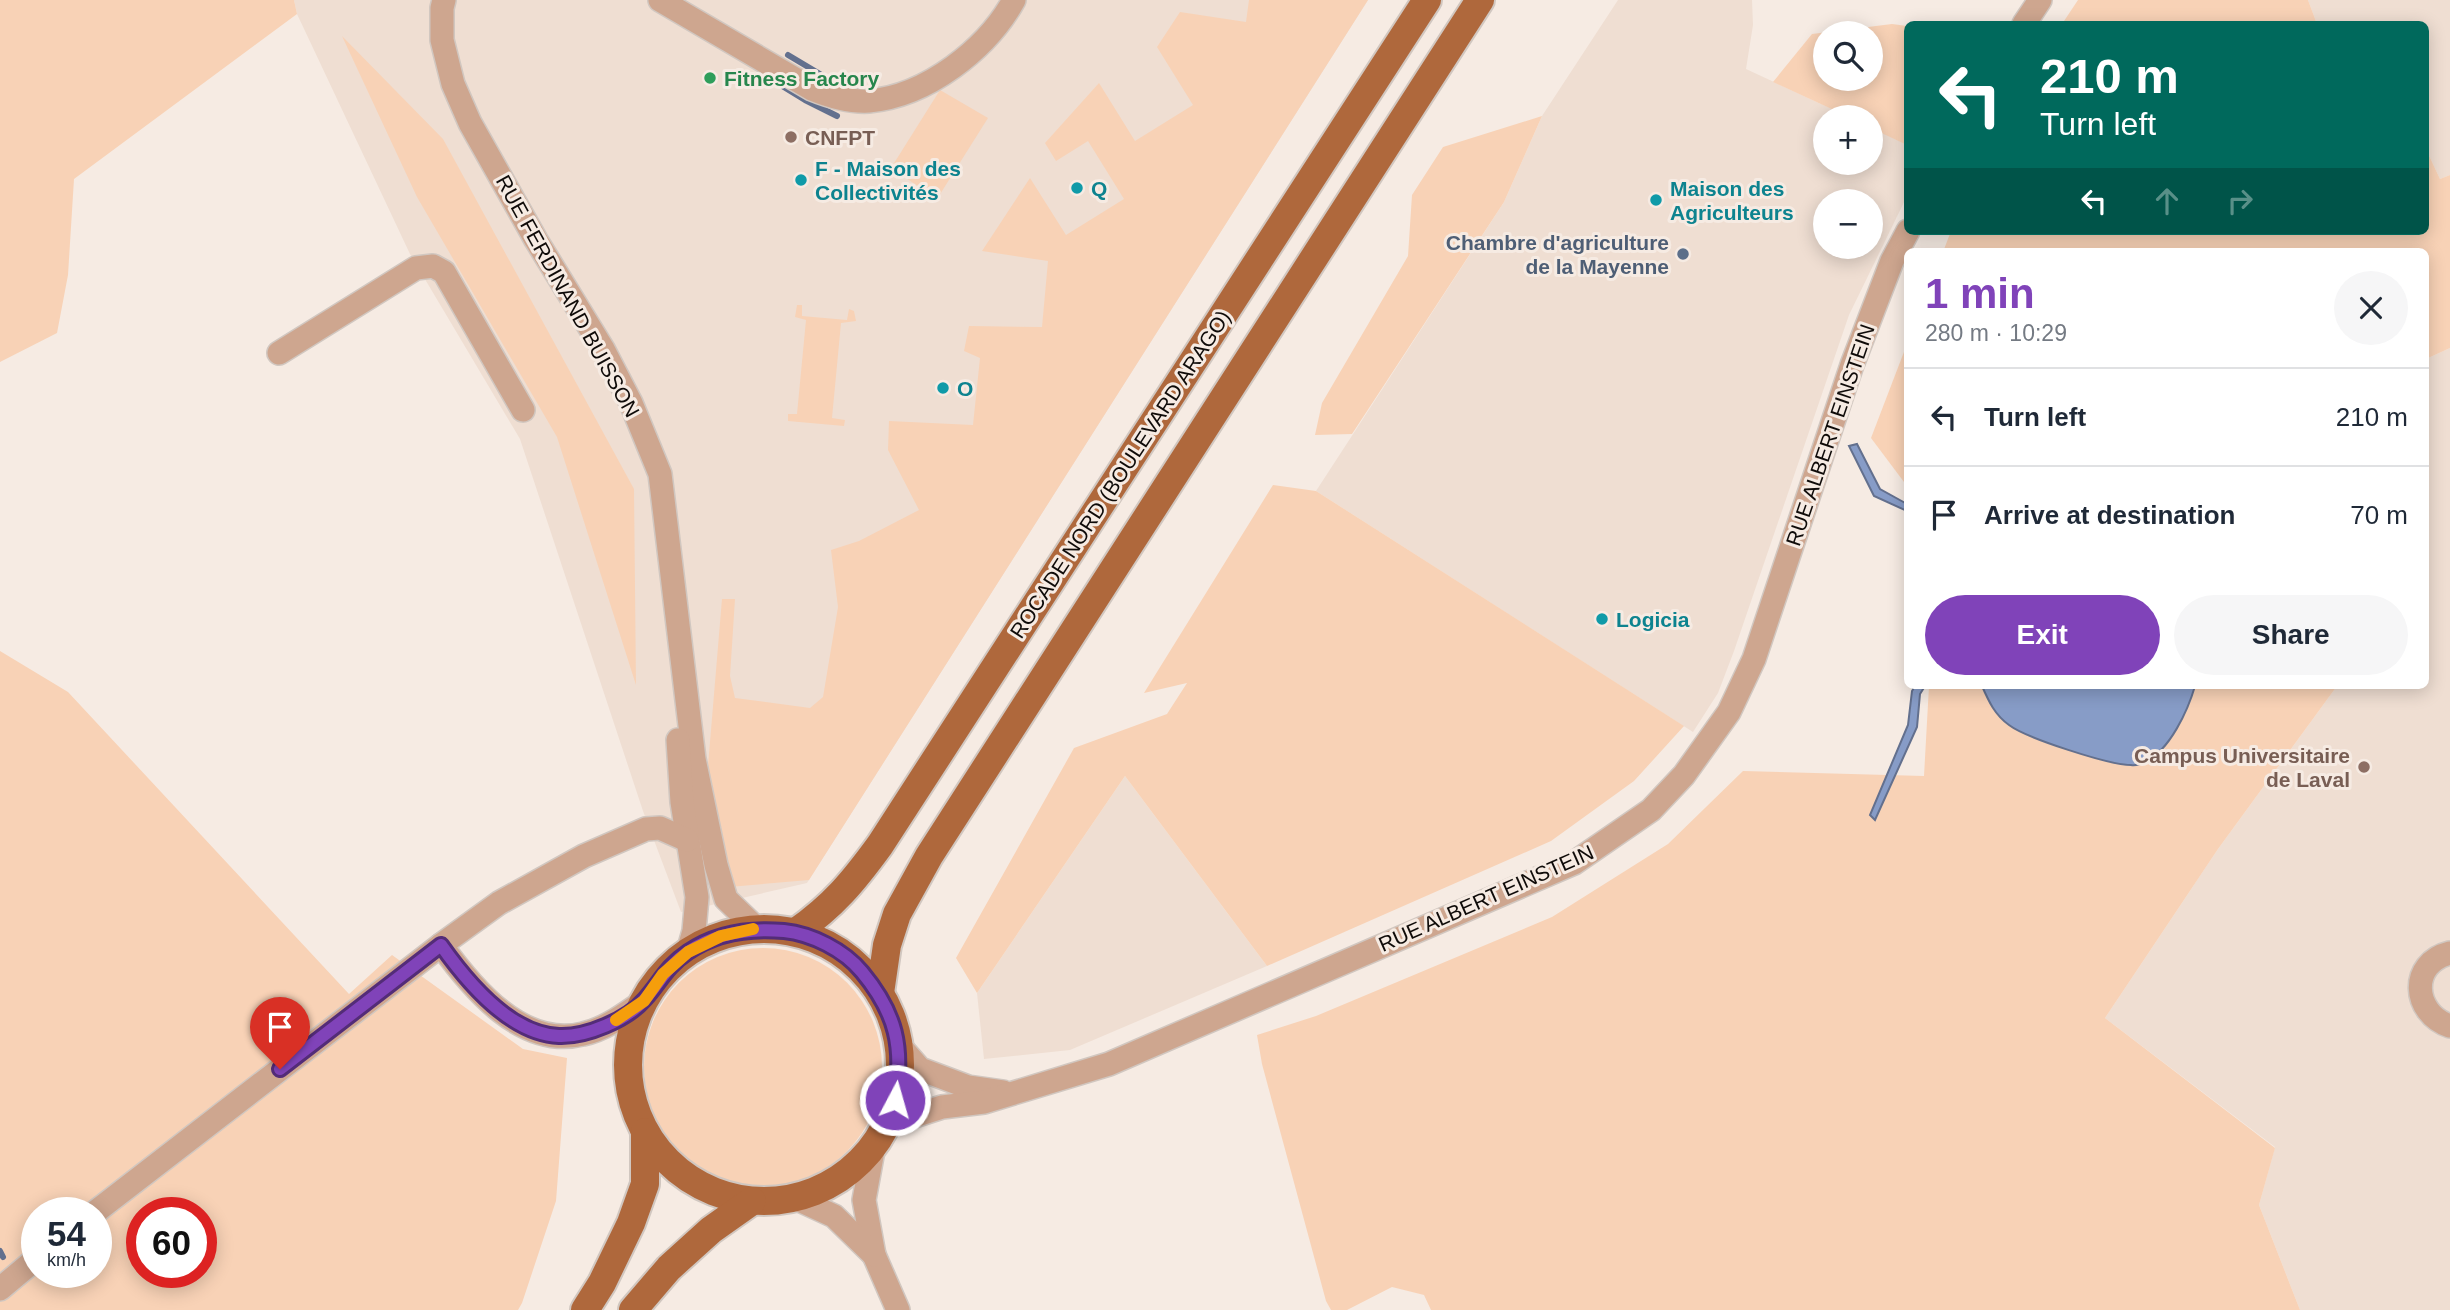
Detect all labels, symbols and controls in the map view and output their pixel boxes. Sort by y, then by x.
map controls [1813,21,1883,259]
button: search [1813,21,1883,91]
icon: left [1925,49,2016,140]
text: 210 m [2040,49,2179,103]
place label: Fitness Factory [724,67,880,90]
marker: Fitness Factory [702,70,718,86]
button: + [1813,105,1883,175]
text: Turn left [2040,106,2156,142]
place label: CNFPT [805,126,875,149]
marker: CNFPT [783,129,799,145]
place label: F - Maison des Collectivités [815,157,961,204]
street label: RUE FERDINAND BUISSON [492,171,644,421]
marker: F - Maison des Collectivités [793,172,809,188]
place label: Q [1091,177,1107,200]
place label: Maison des Agriculteurs [1670,177,1794,224]
marker: Q [1069,180,1085,196]
icon: left [2075,182,2113,220]
icon: ahead [2148,182,2186,220]
icon: right [2221,182,2259,220]
button: − [1813,189,1883,259]
marker: Maison des Agriculteurs [1648,192,1664,208]
place label: Chambre d'agriculture de la Mayenne [1446,231,1669,278]
marker: Chambre d'agriculture de la Mayenne [1675,246,1691,262]
text: 1 min [1925,270,2035,317]
button: close [2334,271,2408,345]
street label: ROCADE NORD (BOULEVARD ARAGO) [1005,306,1235,642]
text: 280 m · 10:29 [1925,320,2067,346]
street label: RUE ALBERT EINSTEIN [1781,321,1879,549]
place label: O [957,377,973,400]
marker: O [935,380,951,396]
icon: left [1925,398,1963,436]
text: Turn left [1984,402,2086,432]
text: 210 m [2336,402,2408,432]
icon: arrive [1925,496,1963,534]
text: Arrive at destination [1984,500,2235,530]
text: 70 m [2350,500,2408,530]
button: Exit [1925,595,2160,675]
button: Share [2174,595,2408,675]
place label: Logicia [1616,608,1690,631]
marker: Logicia [1594,611,1610,627]
place label: Campus Universitaire de Laval [2134,744,2350,791]
marker: Campus Universitaire de Laval [2356,759,2372,775]
street label: RUE ALBERT EINSTEIN [1375,840,1597,956]
pin [250,997,310,1069]
icon: arrive [261,1008,299,1046]
position arrow [858,1063,932,1137]
speed limit sign: 60 [126,1197,217,1288]
text: 54 [47,1214,86,1253]
text: km/h [47,1250,86,1270]

